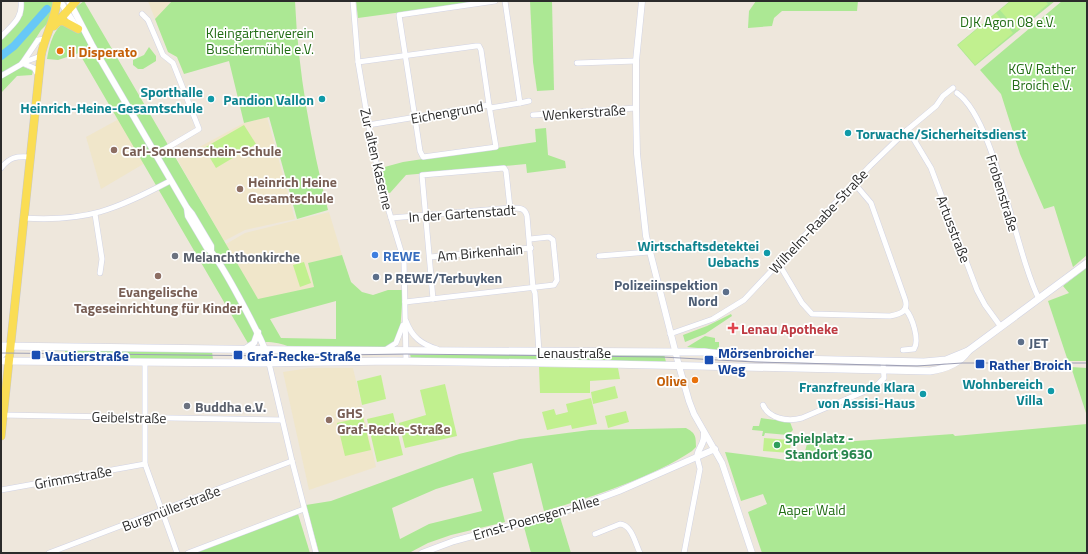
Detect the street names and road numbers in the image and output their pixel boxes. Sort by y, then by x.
street label: Eichengrund [409,95,485,129]
street label: Wenkerstraße [542,99,626,125]
street label: Zur alten Kaserne [355,106,399,212]
street label: Frobenstraße [981,152,1025,234]
street label: Wilhelm-Raabe-Straße [764,164,872,278]
street label: Artusstraße [932,192,976,266]
street label: In der Gartenstadt [408,199,516,227]
street label: Am Birkenhain [436,238,524,266]
street label: Lenaustraße [537,342,611,363]
street label: Geibelstraße [91,406,167,428]
street label: Grimmstraße [33,460,113,494]
street label: Burgmüllerstraße [119,480,223,536]
street label: Ernst-Poensgen-Allee [470,489,602,545]

